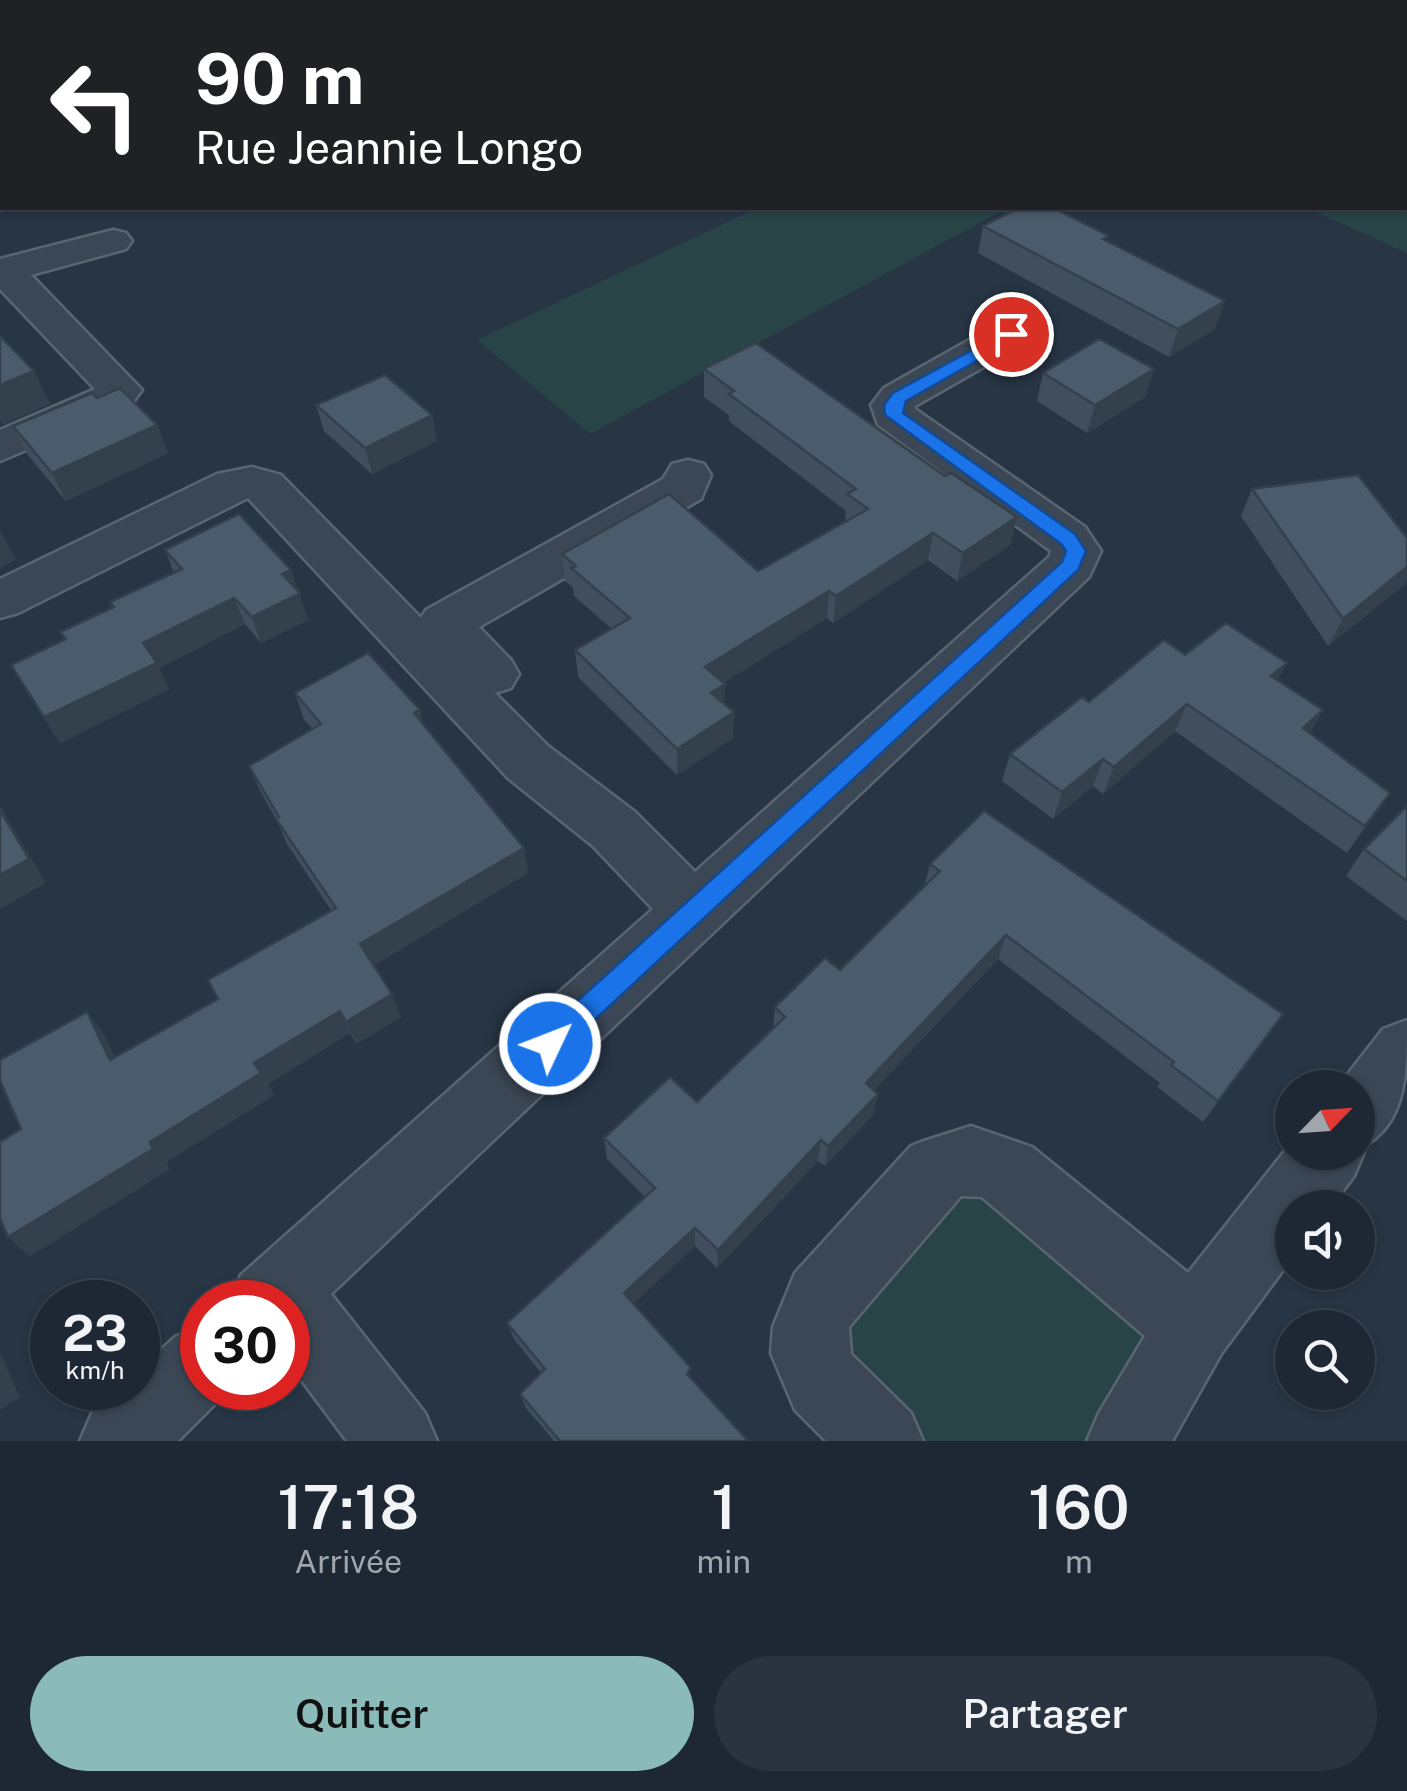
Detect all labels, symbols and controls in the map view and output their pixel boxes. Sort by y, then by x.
text: 90 m [195,37,365,120]
icon: left [30,40,160,170]
text: Rue Jeannie Longo [195,121,583,174]
pin [969,292,1054,377]
icon: arrive [984,307,1039,362]
position arrow [498,992,602,1096]
north arrow [1275,1070,1375,1170]
map controls [1275,1070,1375,1410]
button: sound [1275,1190,1375,1290]
speed limit sign: 30 [180,1280,310,1410]
text: 23 [62,1303,128,1362]
button: search [1275,1310,1375,1410]
text: km/h [66,1355,124,1385]
text: 17:18 [277,1472,419,1543]
text: 1 [711,1472,736,1543]
text: 160 [1028,1472,1130,1543]
text: Arrivée [294,1543,402,1580]
text: min [697,1543,751,1580]
text: m [1065,1543,1093,1580]
button: Quitter [30,1656,694,1771]
button: Partager [714,1656,1377,1771]

